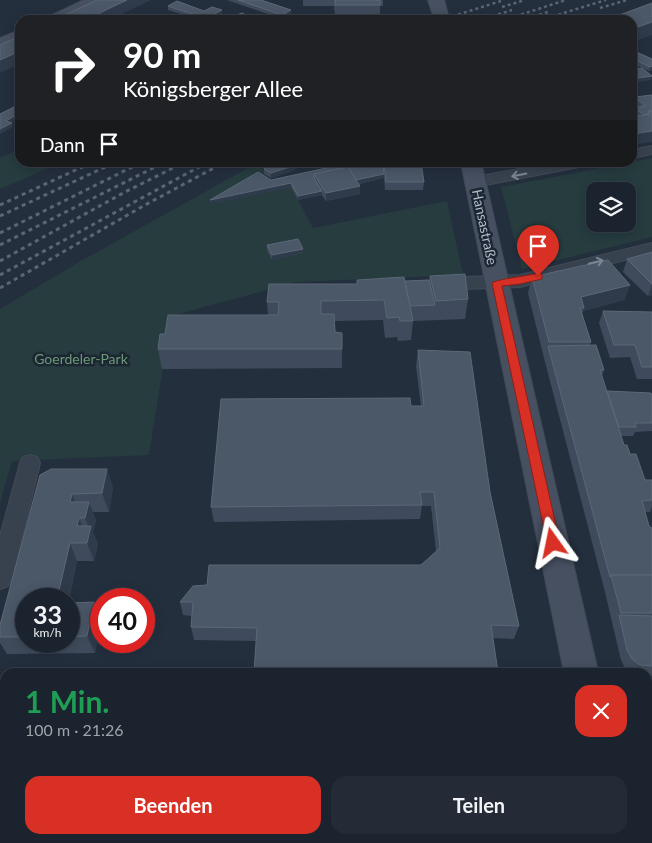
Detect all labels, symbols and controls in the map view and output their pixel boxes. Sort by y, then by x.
text: 90 m [123,33,201,75]
icon: right [40,35,105,100]
text: Königsberger Allee [123,75,303,102]
icon: arrive [95,130,123,158]
text: Dann [40,133,85,156]
one-way arrow [512,170,528,180]
map controls [586,182,636,232]
button: layers [586,182,636,232]
street label: Hansastraße [469,188,501,266]
pin [517,225,559,276]
icon: arrive [524,232,552,260]
one-way arrow [587,257,603,266]
park label: Goerdeler-Park [34,350,129,367]
position arrow [526,516,578,568]
speed limit sign: 40 [90,588,155,653]
text: 33 [33,599,62,629]
text: km/h [33,625,62,640]
text: 1 Min. [25,683,110,719]
button: close [575,685,627,737]
text: 100 m · 21:26 [25,720,124,739]
button: Beenden [25,776,321,834]
button: Teilen [331,776,627,834]

